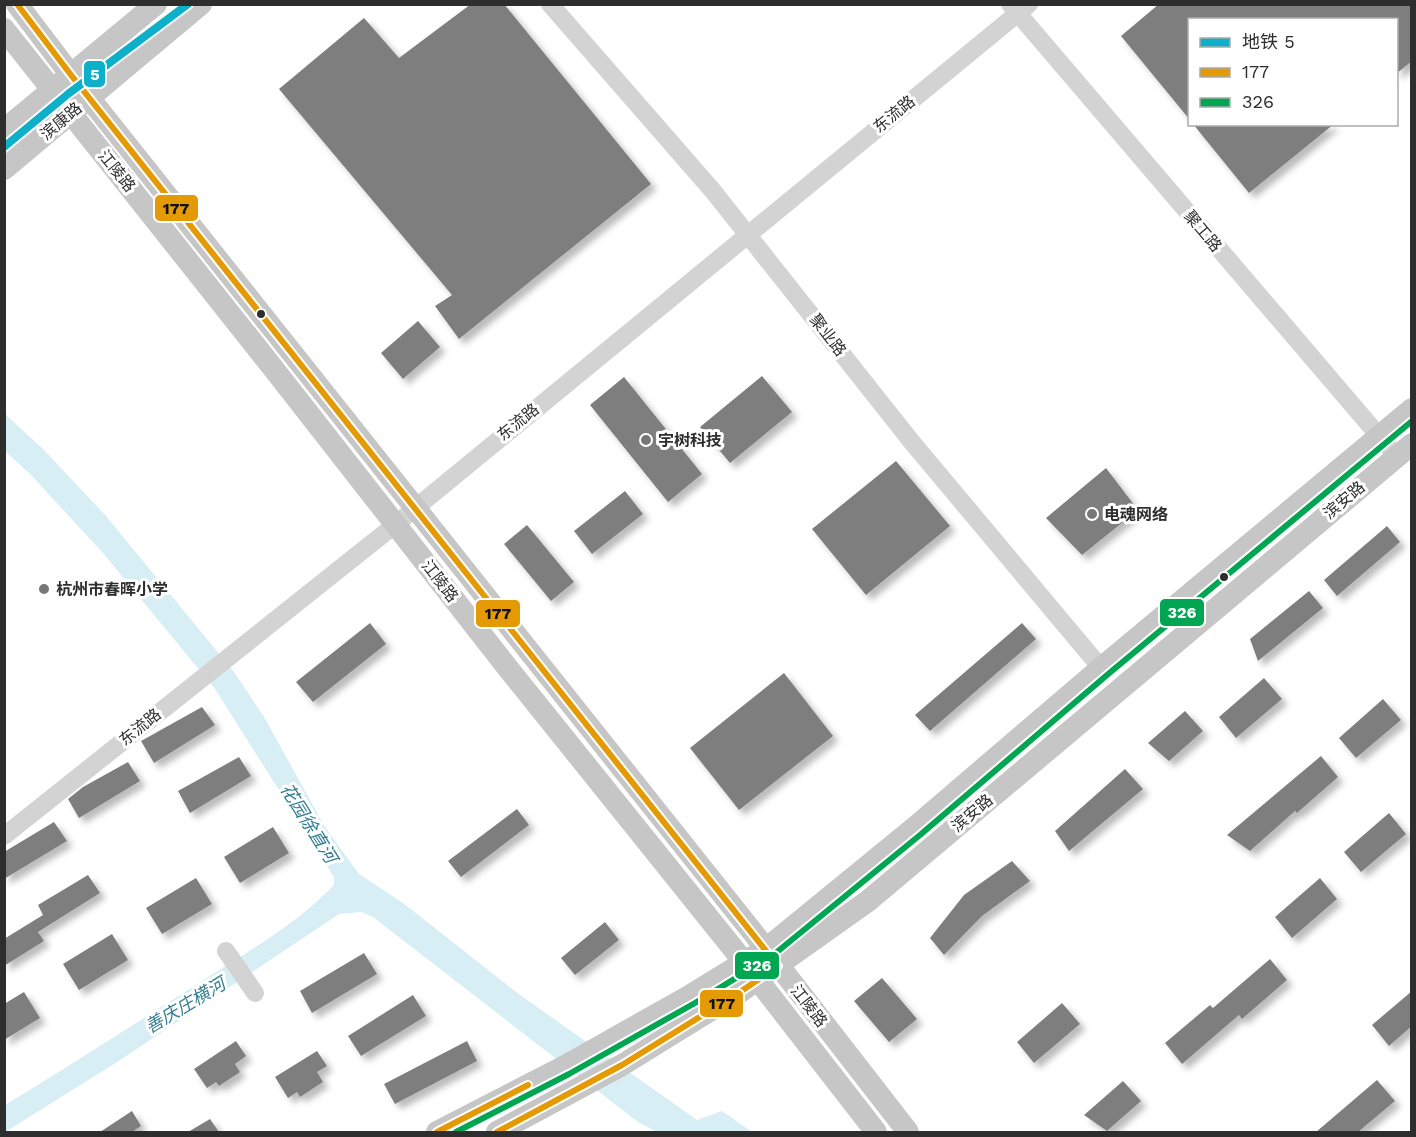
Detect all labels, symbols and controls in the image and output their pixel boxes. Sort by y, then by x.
legend [1188,18,1398,126]
text: 地铁 5 [1242,31,1295,52]
line badge: 5 [83,60,106,88]
text: 177 [1242,61,1269,82]
text: 5 [90,65,100,84]
text: 326 [1242,91,1274,112]
street label: 东流路 [869,92,919,136]
street label: 滨康路 [37,98,85,144]
street label: 江陵路 [95,146,139,196]
line badge: 177 [154,194,199,222]
text: 177 [163,199,189,218]
street label: 聚工路 [1180,207,1226,255]
unlabelled marker [255,308,267,320]
street label: 聚业路 [806,310,850,360]
street label: 东流路 [493,400,543,444]
place label: 宇树科技 [658,431,722,450]
marker: 宇树科技 [639,433,653,447]
street label: 滨安路 [1320,477,1368,523]
place label: 电魂网络 [1104,505,1168,524]
marker: 电魂网络 [1085,507,1099,521]
street label: 江陵路 [418,556,462,606]
unlabelled marker [1218,571,1230,583]
place label: 杭州市春晖小学 [56,580,168,599]
marker: 杭州市春晖小学 [37,582,51,596]
line badge: 326 [1159,598,1205,627]
line badge: 177 [475,599,521,628]
text: 326 [1168,603,1197,622]
text: 177 [485,604,511,623]
street label: 东流路 [115,705,165,749]
water label: 花园徐直河 [276,779,343,869]
street label: 滨安路 [948,790,996,836]
line badge: 326 [734,951,780,980]
text: 326 [743,956,772,975]
water label: 善庆庄横河 [141,971,232,1037]
street label: 江陵路 [787,981,831,1031]
line badge: 177 [699,989,744,1018]
text: 177 [709,994,735,1013]

